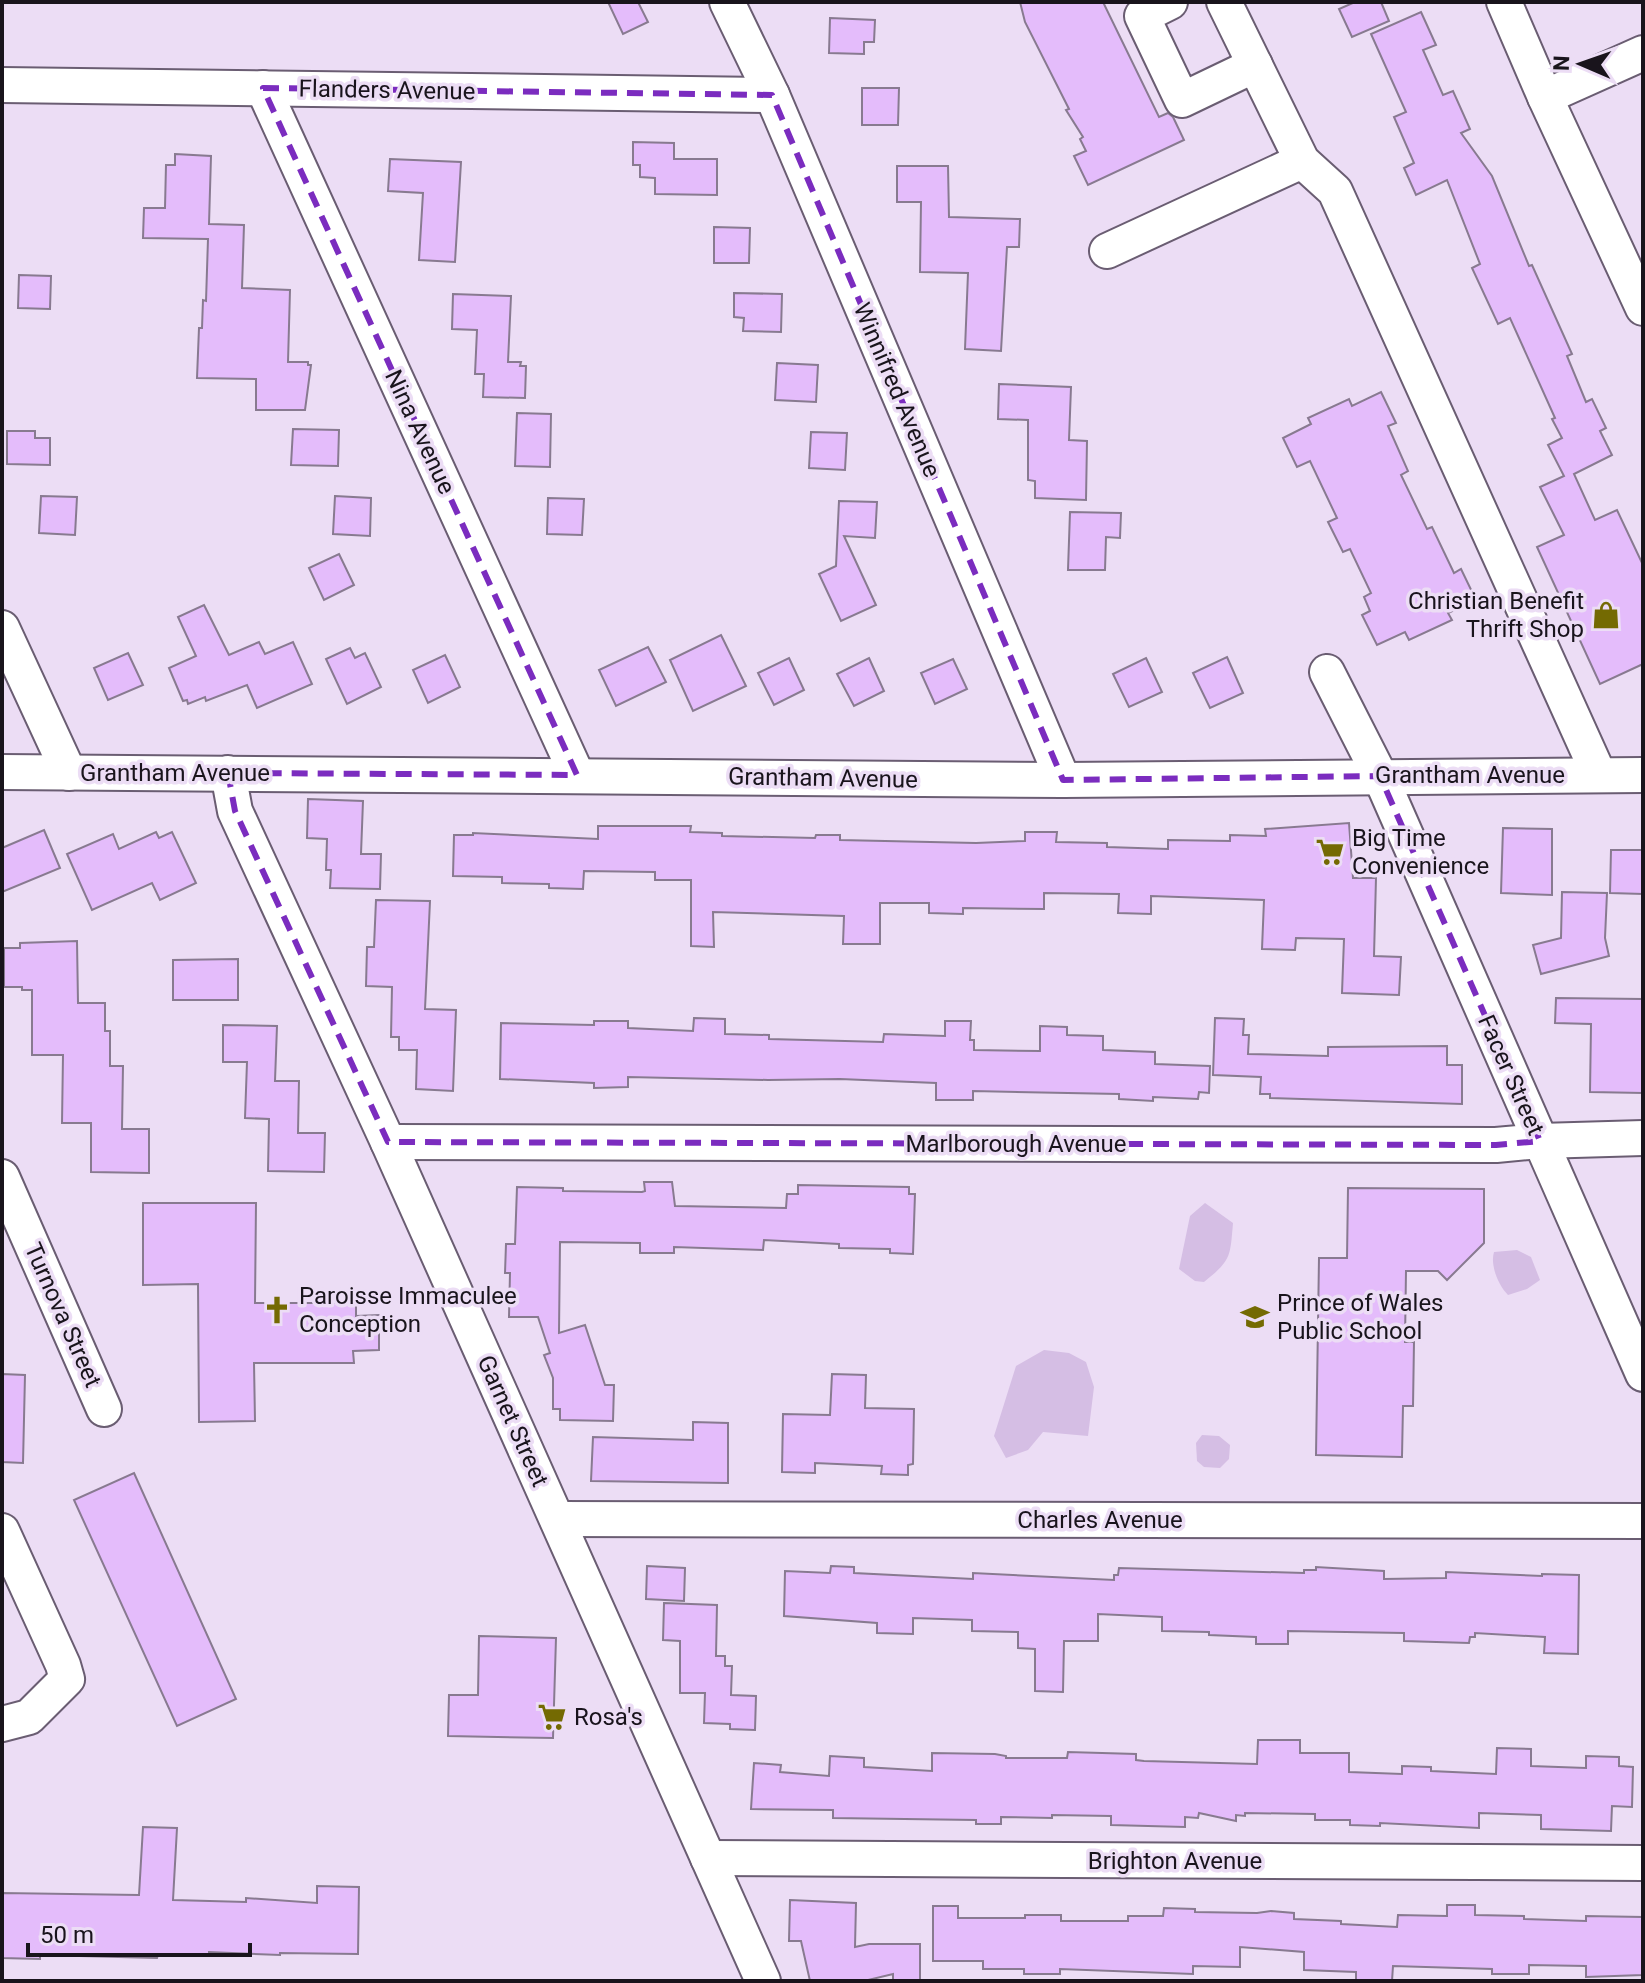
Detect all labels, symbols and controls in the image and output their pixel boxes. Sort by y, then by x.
north arrow [1541,24,1621,104]
text: N [1549,55,1574,72]
street label: Flanders Avenue [298,74,476,106]
street label: Winnifred Avenue [848,299,946,481]
street label: Nina Avenue [379,365,461,499]
place label: Christian Benefit Thrift Shop [1408,587,1584,643]
shop icon: Christian Benefit Thrift Shop [1591,600,1621,630]
street label: Grantham Avenue [80,759,270,787]
street label: Grantham Avenue [1375,761,1565,789]
street label: Grantham Avenue [728,762,918,794]
place label: Big Time Convenience [1352,824,1489,880]
supermarket icon: Big Time Convenience [1315,837,1345,867]
street label: Facer Street [1472,1011,1550,1140]
street label: Marlborough Avenue [905,1130,1127,1158]
street label: Turnova Street [19,1238,107,1392]
place label: Paroisse Immaculee Conception [299,1282,517,1338]
place label: Prince of Wales Public School [1277,1289,1444,1345]
church icon: Paroisse Immaculee Conception [262,1295,292,1325]
school or university icon: Prince of Wales Public School [1240,1302,1270,1332]
street label: Garnet Street [472,1351,554,1491]
street label: Charles Avenue [1017,1506,1183,1534]
supermarket icon: Rosa's [537,1702,567,1732]
place label: Rosa's [574,1703,643,1731]
street label: Brighton Avenue [1088,1847,1262,1875]
scale bar [28,1907,250,1957]
text: 50 m [40,1921,94,1949]

